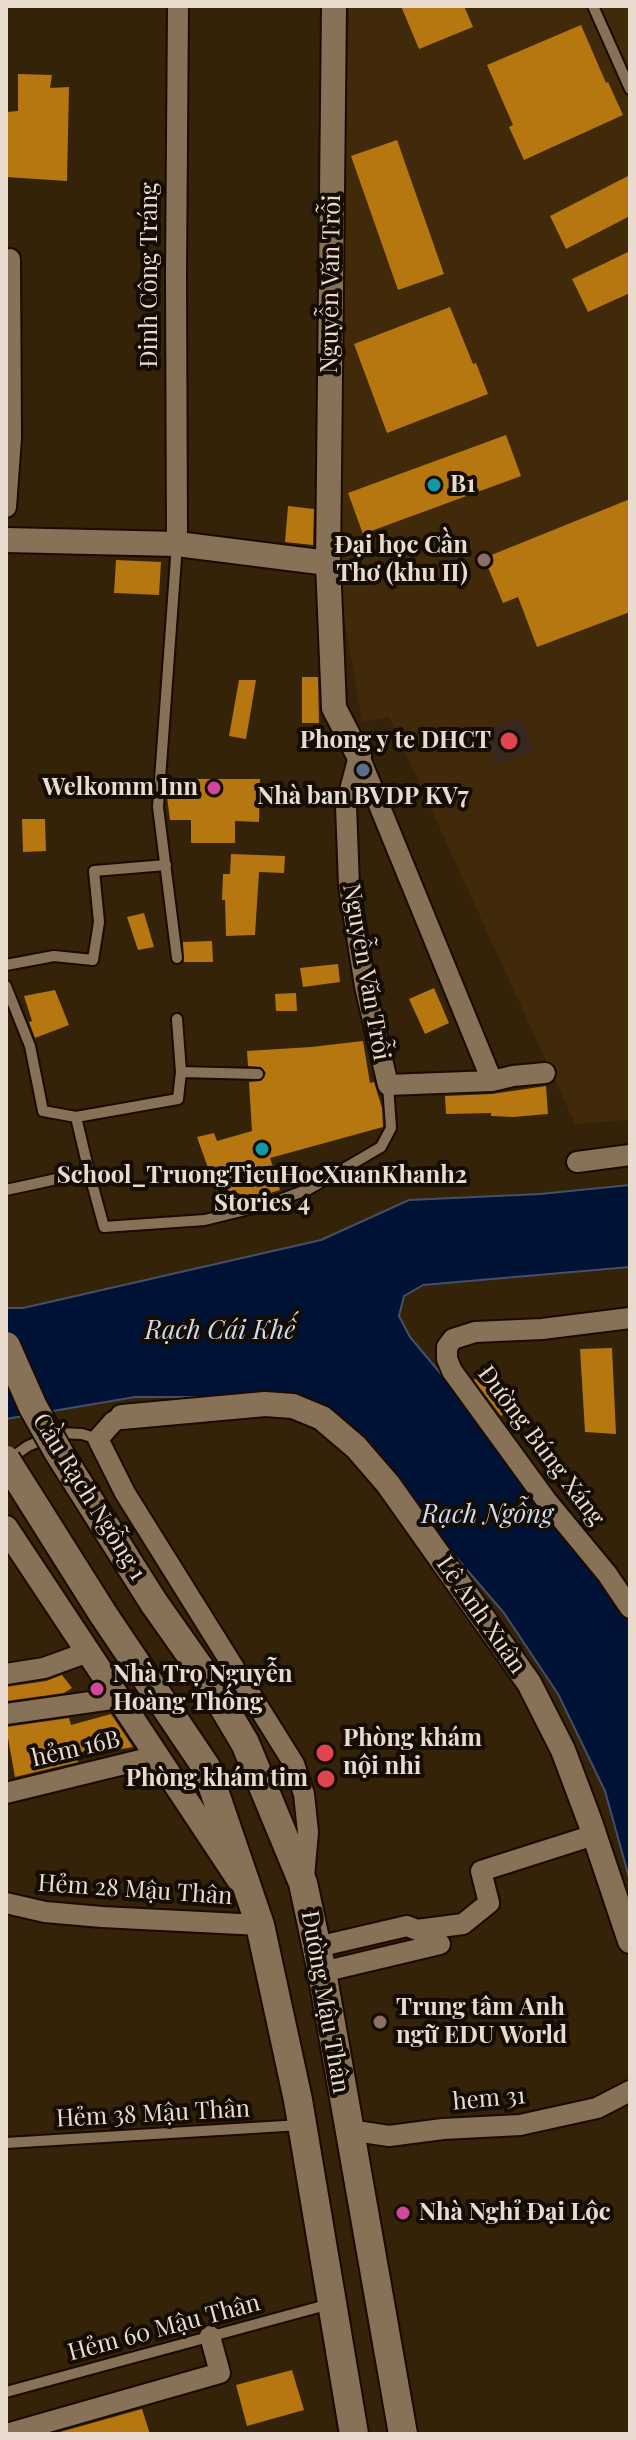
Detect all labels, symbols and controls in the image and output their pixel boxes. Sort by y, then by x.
street label: Đinh Công Tráng [136,182,164,368]
street label: Nguyễn Văn Trỗi [315,194,347,374]
place label: B1 [450,471,475,499]
marker: B1 [425,476,443,494]
place label: Đại học Cần Thơ (khu II) [334,532,468,588]
marker: Đại học Cần Thơ (khu II) [475,551,493,569]
place label: Phong y te DHCT [300,727,491,755]
marker: Phong y te DHCT [498,730,520,752]
marker: Nhà ban BVDP KV7 [354,761,372,779]
place label: Welkomm Inn [42,774,198,802]
marker: Welkomm Inn [205,779,223,797]
place label: Nhà ban BVDP KV7 [257,783,469,811]
street label: Nguyễn Văn Trỗi [336,881,396,1063]
marker: School_TruongTieuHocXuanKhanh2 Stories 4 [253,1140,271,1158]
place label: School_TruongTieuHocXuanKhanh2 Stories 4 [57,1162,467,1218]
water label: Rạch Cái Khế [145,1315,295,1347]
street label: Đường Búng Xáng [472,1360,610,1532]
street label: Cầu Rạch Ngỗng 1 [26,1408,152,1586]
water label: Rạch Ngỗng [421,1499,553,1531]
street label: Lê Anh Xuân [430,1551,532,1679]
place label: Nhà Trọ Nguyễn Hoàng Thống [113,1661,293,1717]
marker: Nhà Trọ Nguyễn Hoàng Thống [88,1680,106,1698]
street label: hẻm 16B [29,1725,123,1773]
place label: Phòng khám nội nhi [343,1725,482,1781]
marker: Phòng khám nội nhi [314,1742,336,1764]
place label: Phòng khám tim [126,1765,308,1793]
marker: Phòng khám tim [315,1768,337,1790]
street label: Hẻm 28 Mậu Thân [37,1869,233,1911]
street label: Đường Mậu Thân [295,1908,355,2096]
place label: Trung tâm Anh ngữ EDU World [396,1994,567,2050]
marker: Trung tâm Anh ngữ EDU World [371,2013,389,2031]
street label: hem 31 [451,2081,527,2117]
street label: Hẻm 38 Mậu Thân [55,2095,251,2133]
place label: Nhà Nghỉ Đại Lộc [419,2199,611,2227]
marker: Nhà Nghỉ Đại Lộc [394,2204,412,2222]
street label: Hẻm 60 Mậu Thân [65,2288,263,2368]

